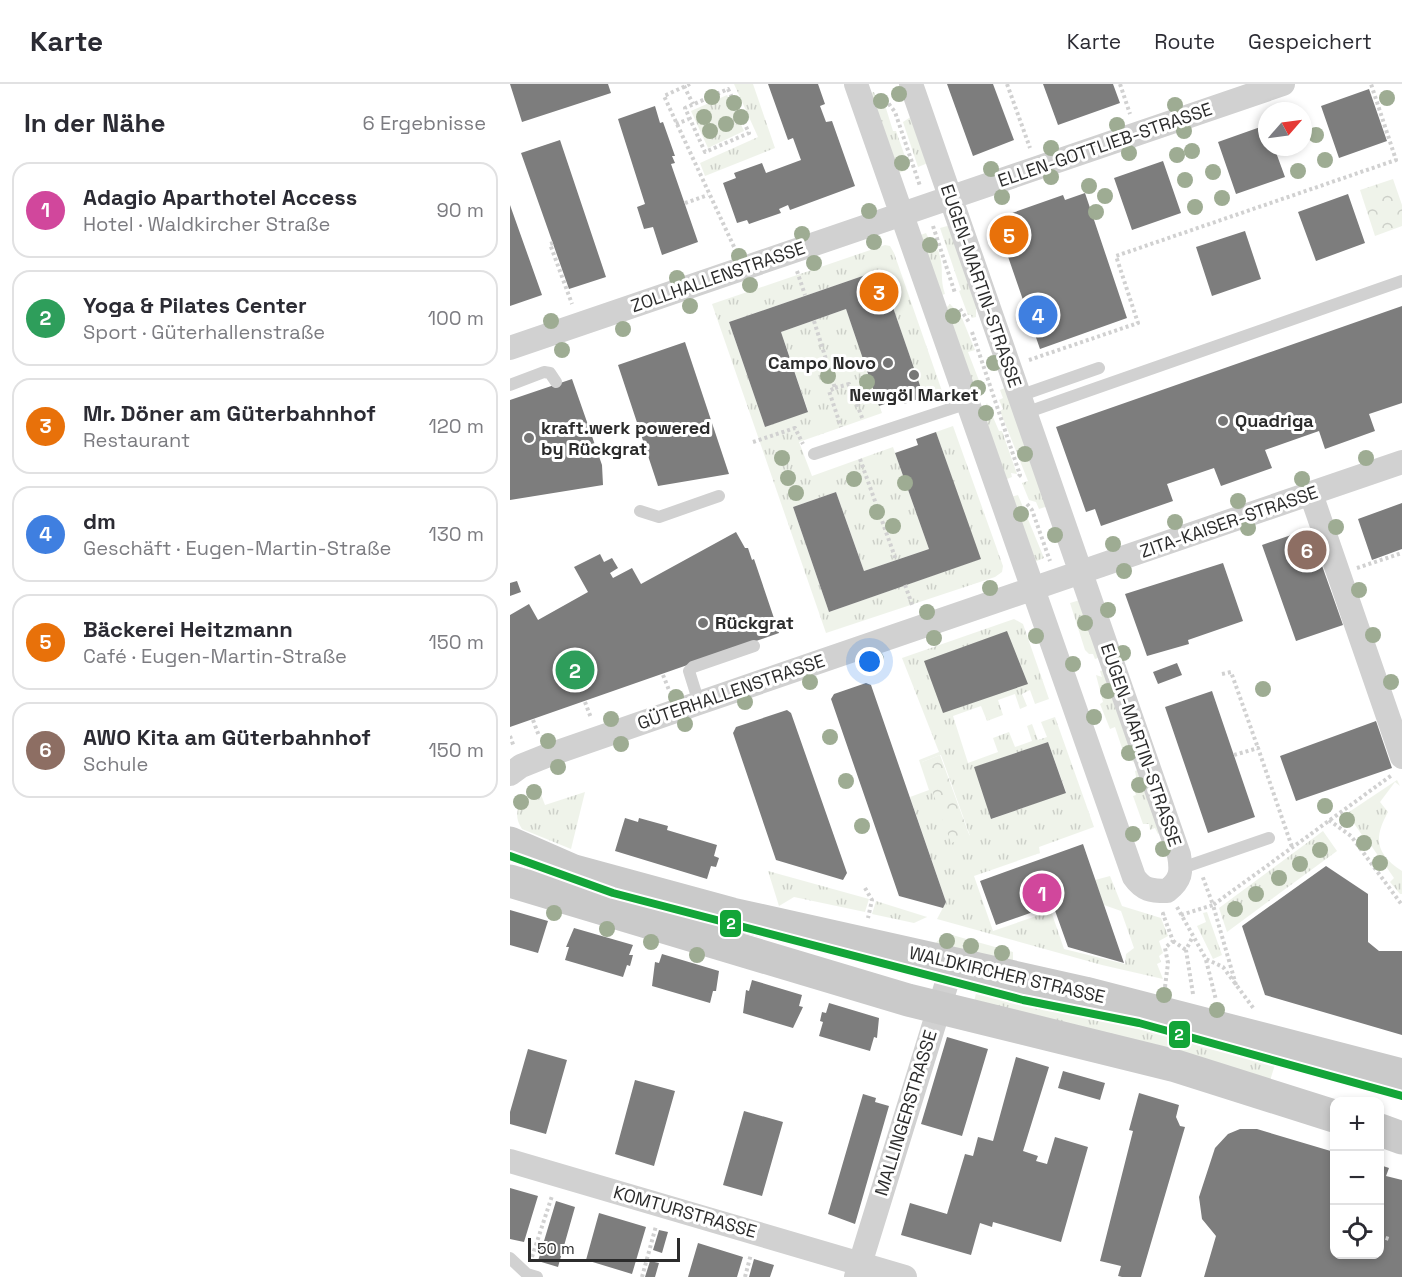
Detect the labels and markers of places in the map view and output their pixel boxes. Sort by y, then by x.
pin: 5 [990,212,1028,258]
pin: 3 [860,270,898,314]
pin: 4 [1018,292,1058,338]
place label: Campo Novo [768,351,876,374]
marker: Campo Novo [881,356,895,370]
marker: Newgöl Market [907,368,921,382]
place label: Newgöl Market [849,383,979,406]
place label: Quadriga [1235,409,1314,432]
marker: Quadriga [1216,414,1230,428]
place label: kraft.werk powered by Rückgrat [541,416,711,460]
marker: kraft.werk powered by Rückgrat [522,431,536,445]
pin: 6 [1288,528,1326,572]
place label: Rückgrat [715,611,794,634]
marker: Rückgrat [696,616,710,630]
pin: 2 [556,648,594,692]
pin: 1 [1022,870,1062,916]

